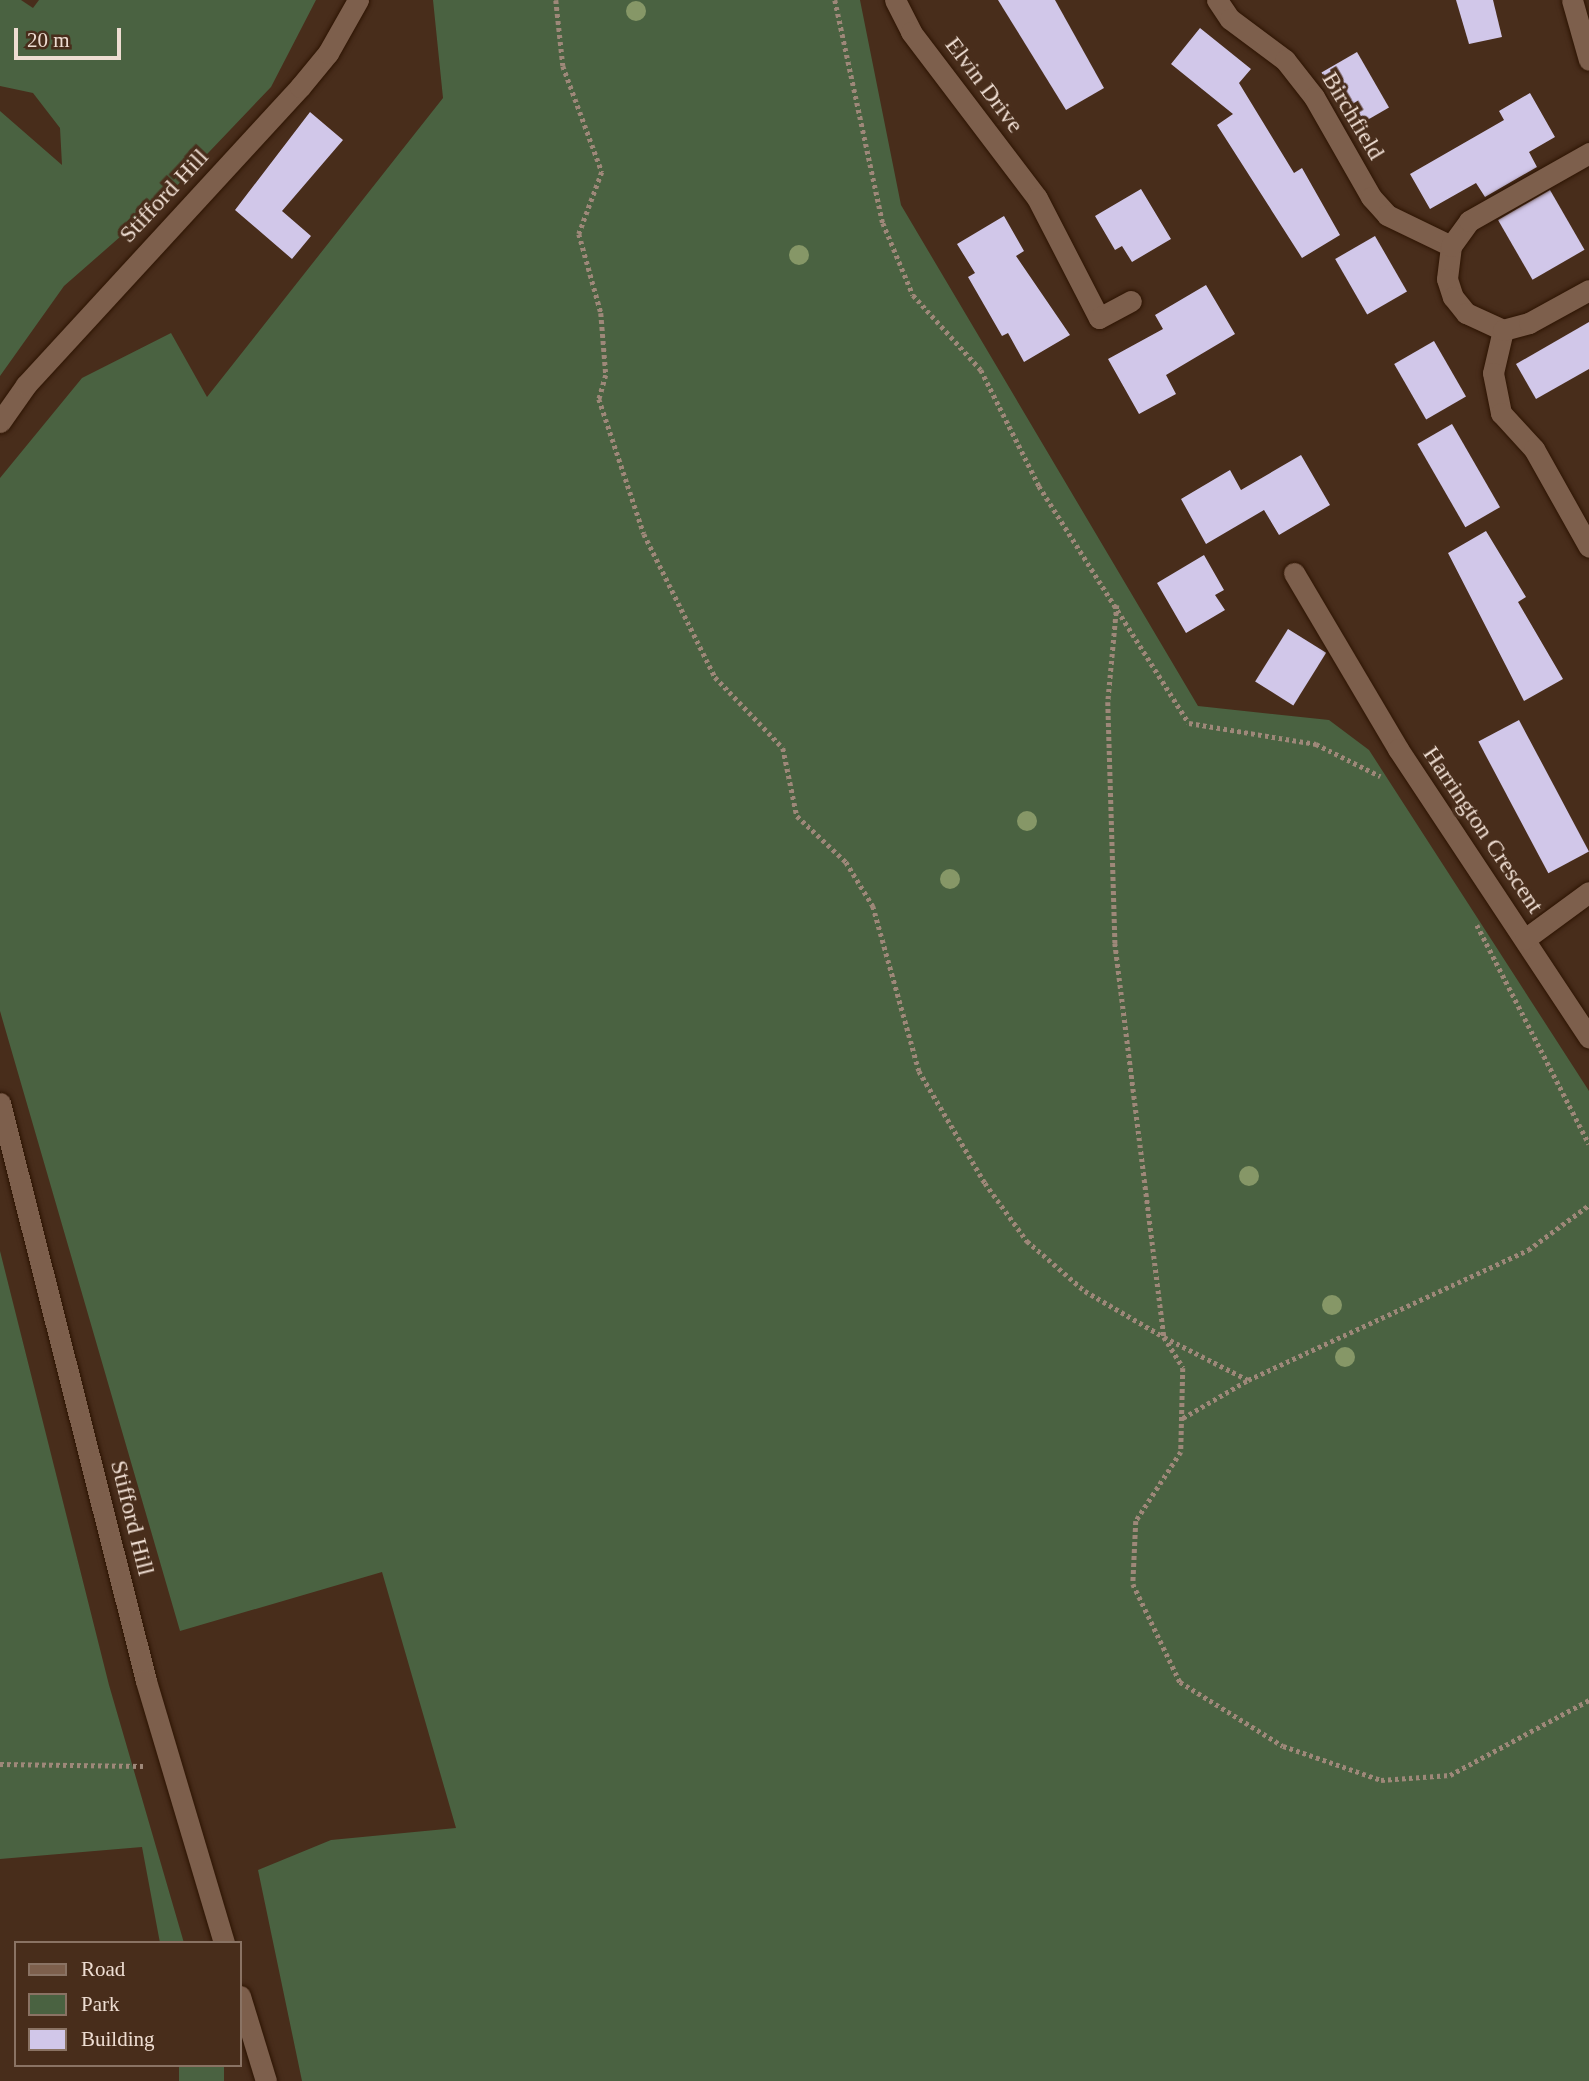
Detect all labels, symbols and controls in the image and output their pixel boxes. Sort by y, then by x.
scale bar [18,14,124,58]
text: 20 m [27,28,70,52]
street label: Elvin Drive [939,31,1029,139]
street label: Birchfield [1316,67,1390,165]
street label: Stifford Hill [113,143,215,249]
street label: Harrington Crescent [1416,741,1550,919]
street label: Stifford Hill [104,1457,160,1579]
legend [14,1941,242,2067]
text: Road [81,1957,125,1981]
text: Park [81,1992,120,2016]
text: Building [81,2027,155,2051]

